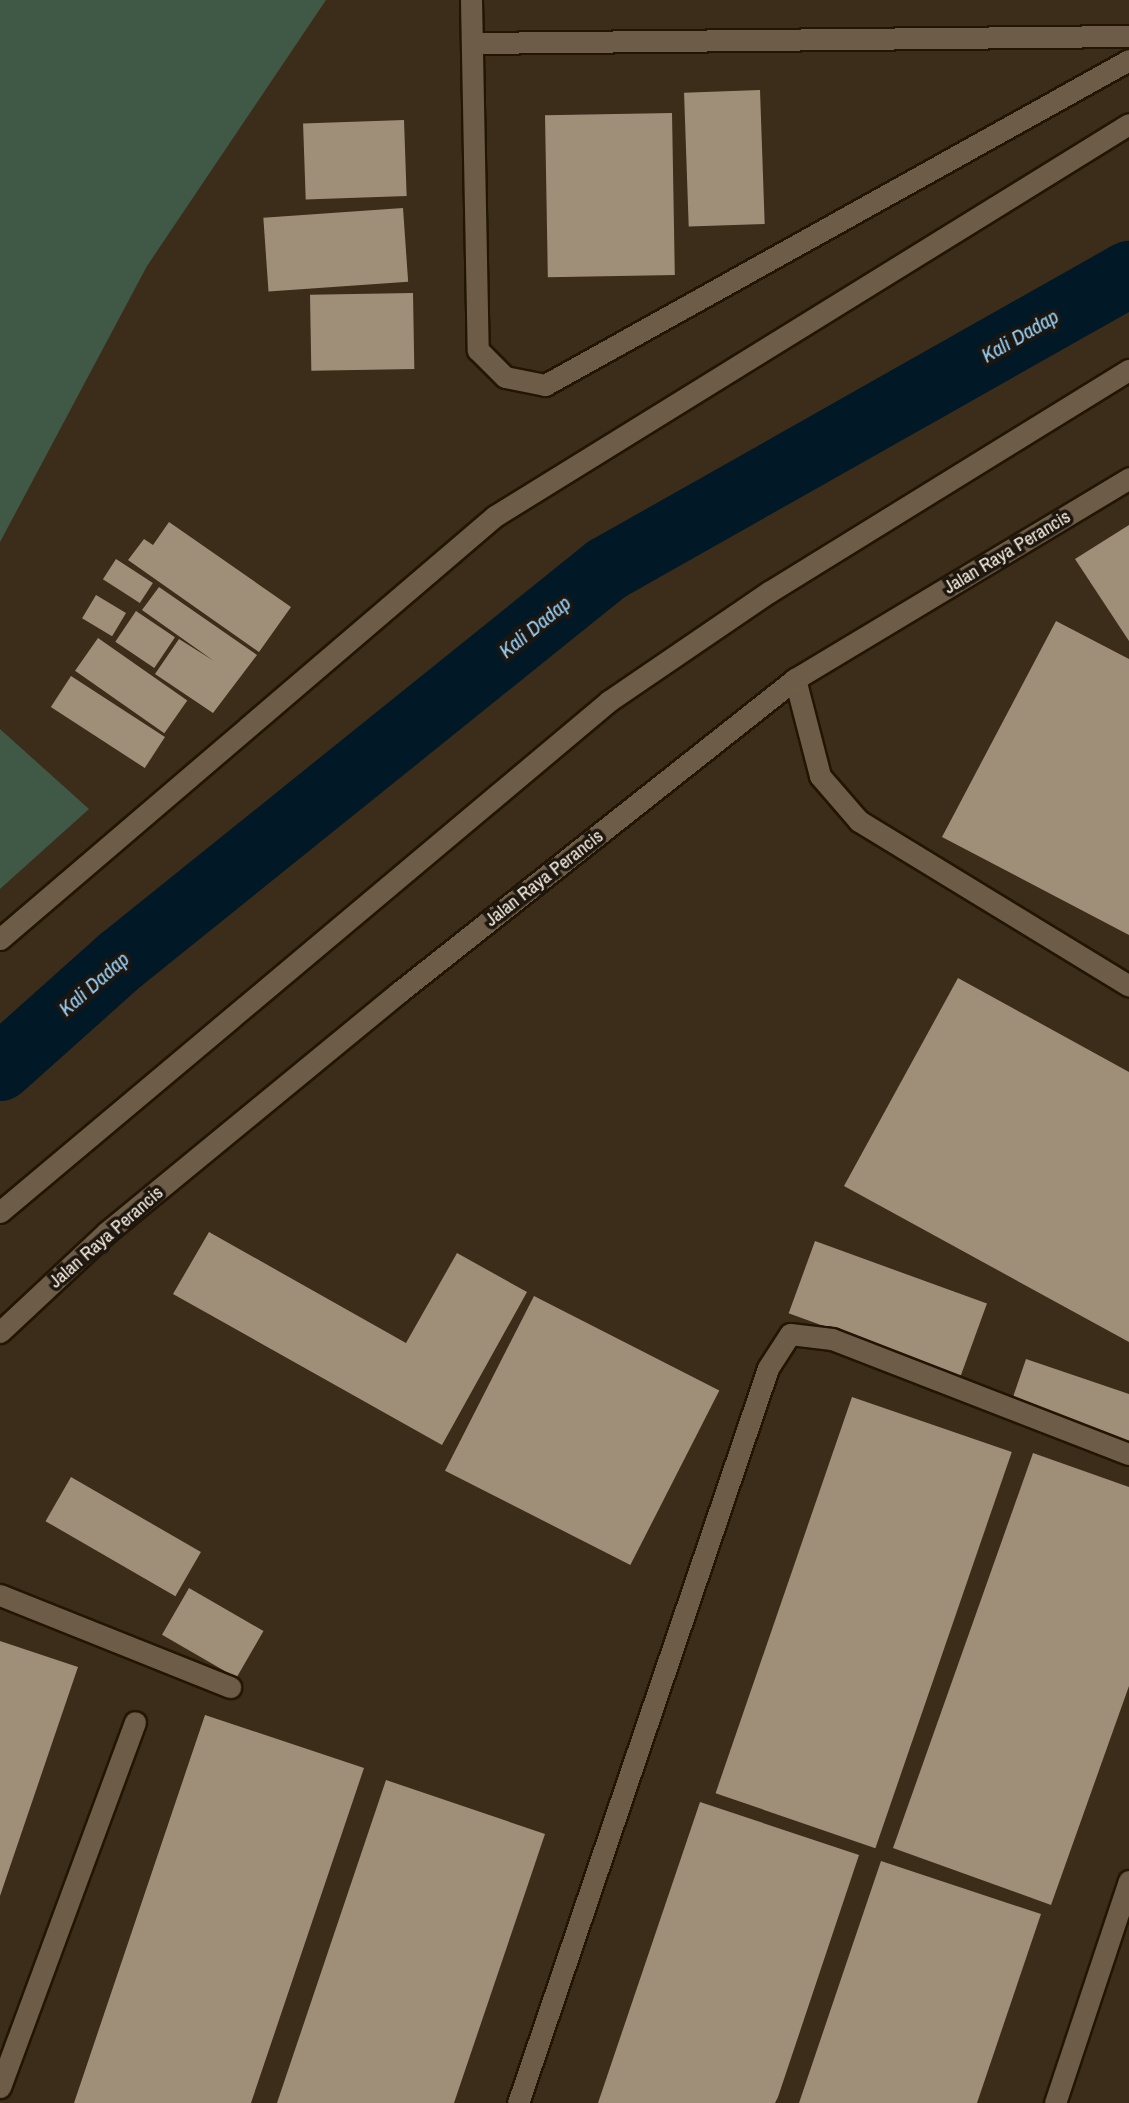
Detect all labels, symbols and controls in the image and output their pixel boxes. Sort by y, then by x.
water label: Kali Dadap [977,304,1063,368]
street label: Jalan Raya Perancis [940,505,1074,599]
water label: Kali Dadap [494,590,576,664]
street label: Jalan Raya Perancis [480,825,608,931]
water label: Kali Dadap [54,947,134,1021]
street label: Jalan Raya Perancis [44,1181,168,1293]

